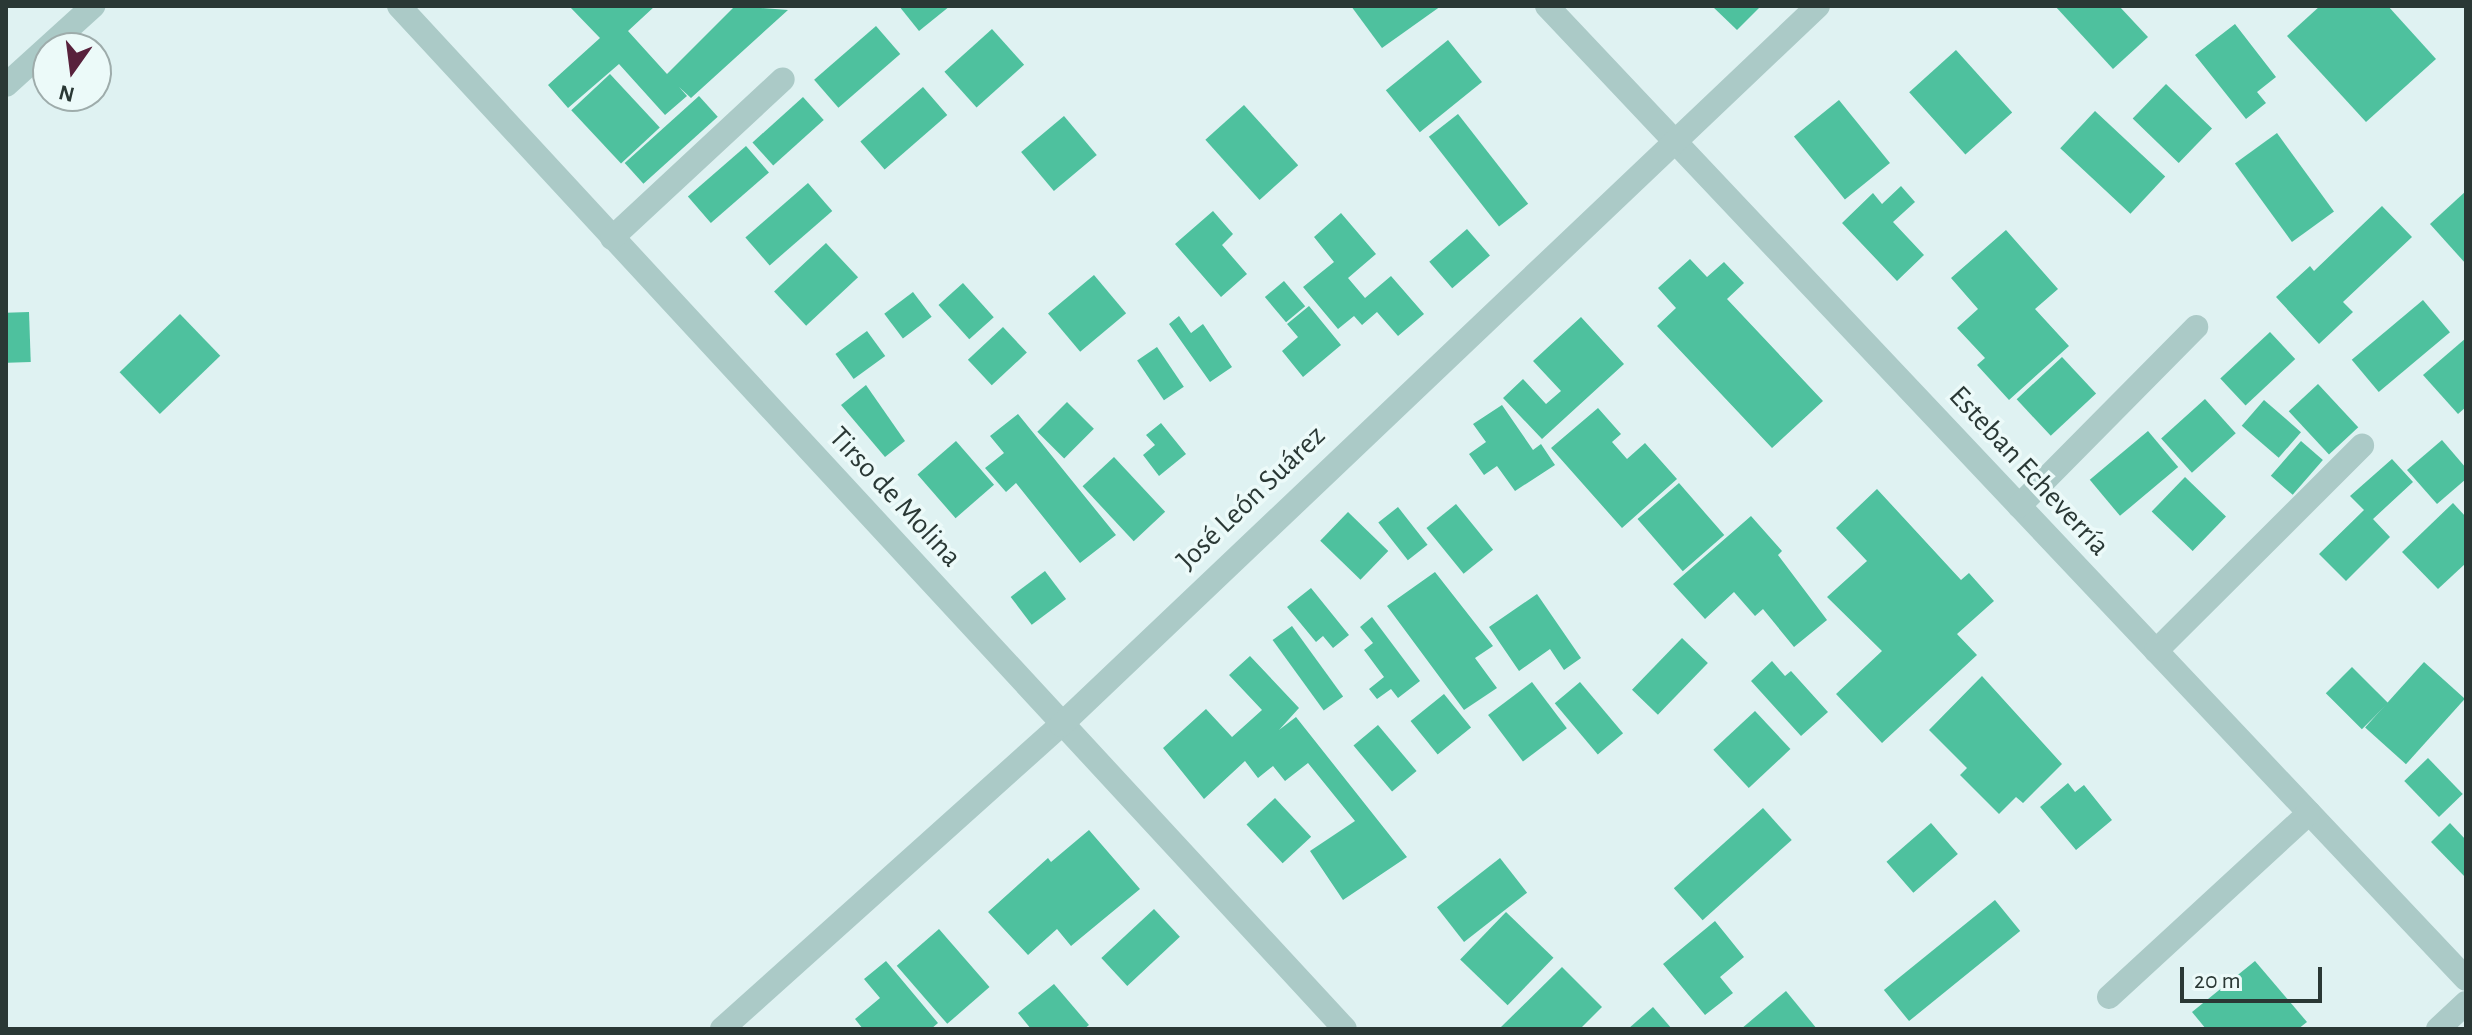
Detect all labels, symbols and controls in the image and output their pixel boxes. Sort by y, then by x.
north arrow [32,32,112,112]
text: N [57,81,77,106]
street label: Esteban Echeverría [1941,379,2117,563]
street label: José León Suárez [1169,418,1333,578]
street label: Tirso de Molina [821,419,969,575]
scale bar [2184,951,2326,1001]
text: 20 m [2194,969,2241,993]

